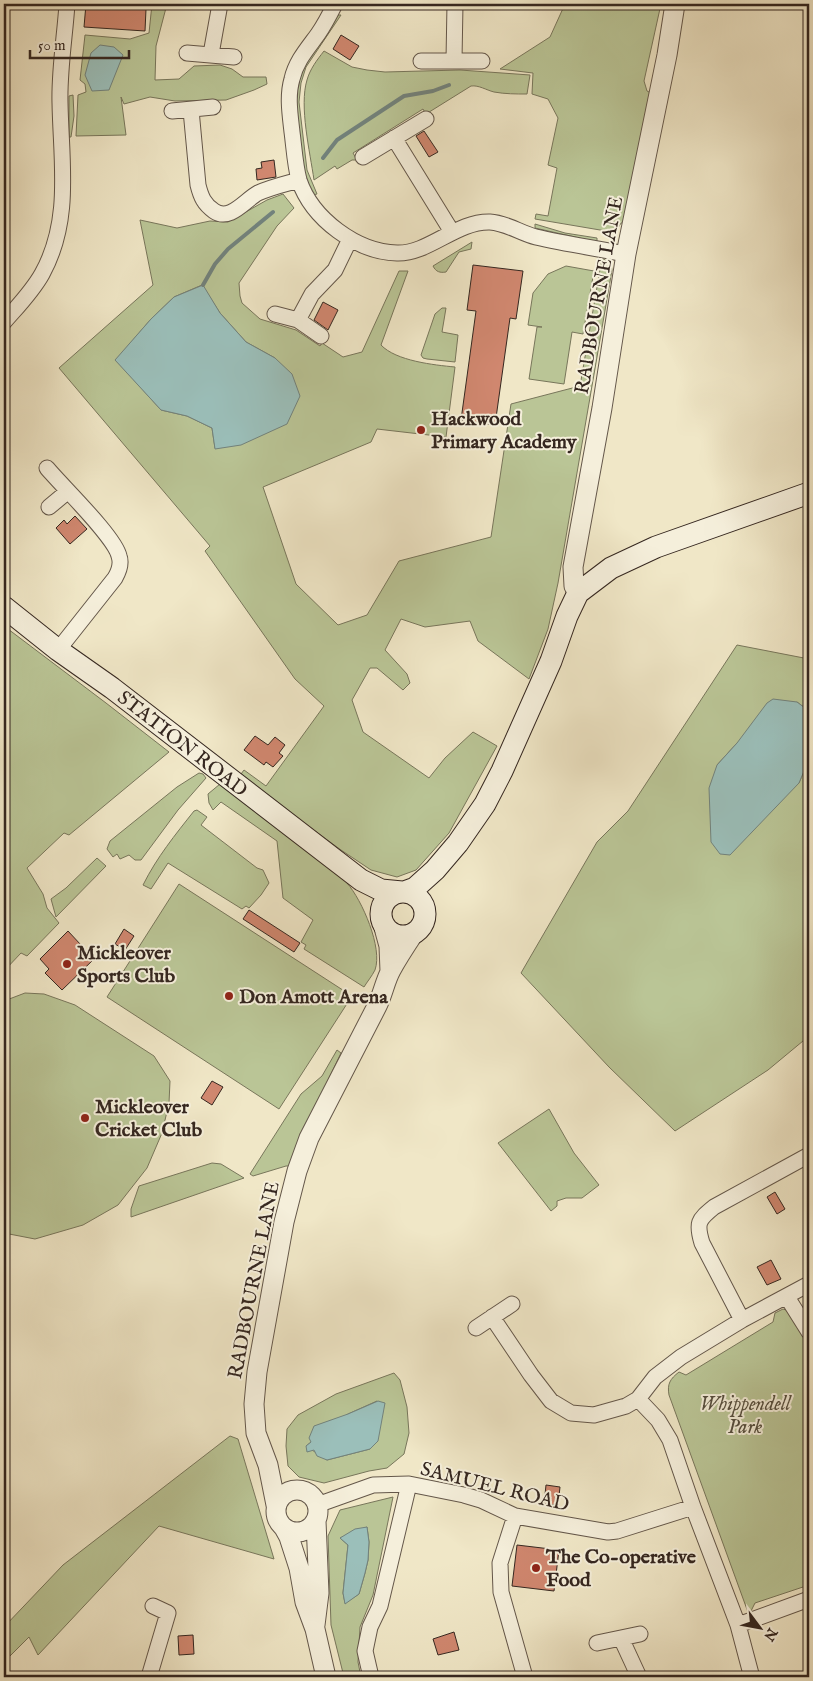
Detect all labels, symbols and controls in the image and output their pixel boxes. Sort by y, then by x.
scale bar [30,28,129,60]
text: 50 m [38,36,66,55]
street label: RADBOURNE LANE [570,194,629,396]
place label: Hackwood Primary Academy [431,407,578,455]
marker: Hackwood Primary Academy [415,424,427,436]
street label: STATION ROAD [112,685,252,803]
place label: Mickleover Sports Club [77,941,175,989]
marker: Mickleover Sports Club [61,958,73,970]
place label: Don Amott Arena [239,985,388,1010]
marker: Don Amott Arena [223,990,235,1002]
place label: Mickleover Cricket Club [95,1095,202,1143]
marker: Mickleover Cricket Club [79,1112,91,1124]
street label: RADBOURNE LANE [223,1179,286,1381]
park label: Whippendell Park [700,1392,793,1440]
street label: SAMUEL ROAD [418,1457,572,1518]
place label: The Co-operative Food [545,1545,697,1593]
marker: The Co-operative Food [530,1562,542,1574]
north arrow [736,1604,786,1654]
text: N [759,1624,782,1644]

